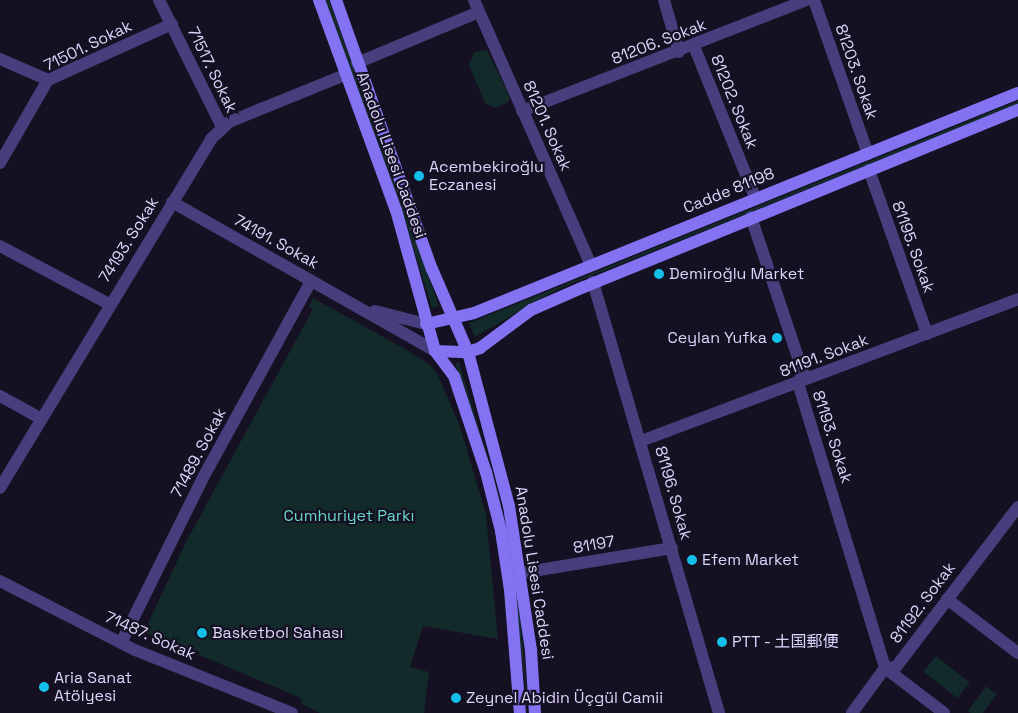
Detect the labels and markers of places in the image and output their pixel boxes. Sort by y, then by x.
place label: Acembekiroğlu Eczanesi [429,157,544,195]
marker: Acembekiroğlu Eczanesi [413,170,425,182]
place label: Demiroğlu Market [669,264,804,284]
marker: Demiroğlu Market [653,268,665,280]
place label: Ceylan Yufka [667,328,767,348]
marker: Ceylan Yufka [771,332,783,344]
place label: Efem Market [702,550,799,570]
marker: Efem Market [686,554,698,566]
place label: Basketbol Sahası [212,623,343,643]
marker: Basketbol Sahası [196,627,208,639]
place label: PTT - 土国郵便 [732,632,840,652]
marker: PTT - 土国郵便 [716,636,728,648]
place label: Aria Sanat Atölyesi [54,668,132,706]
marker: Aria Sanat Atölyesi [38,681,50,693]
place label: Zeynel Abidin Üçgül Camii [466,688,663,708]
marker: Zeynel Abidin Üçgül Camii [450,692,462,704]

